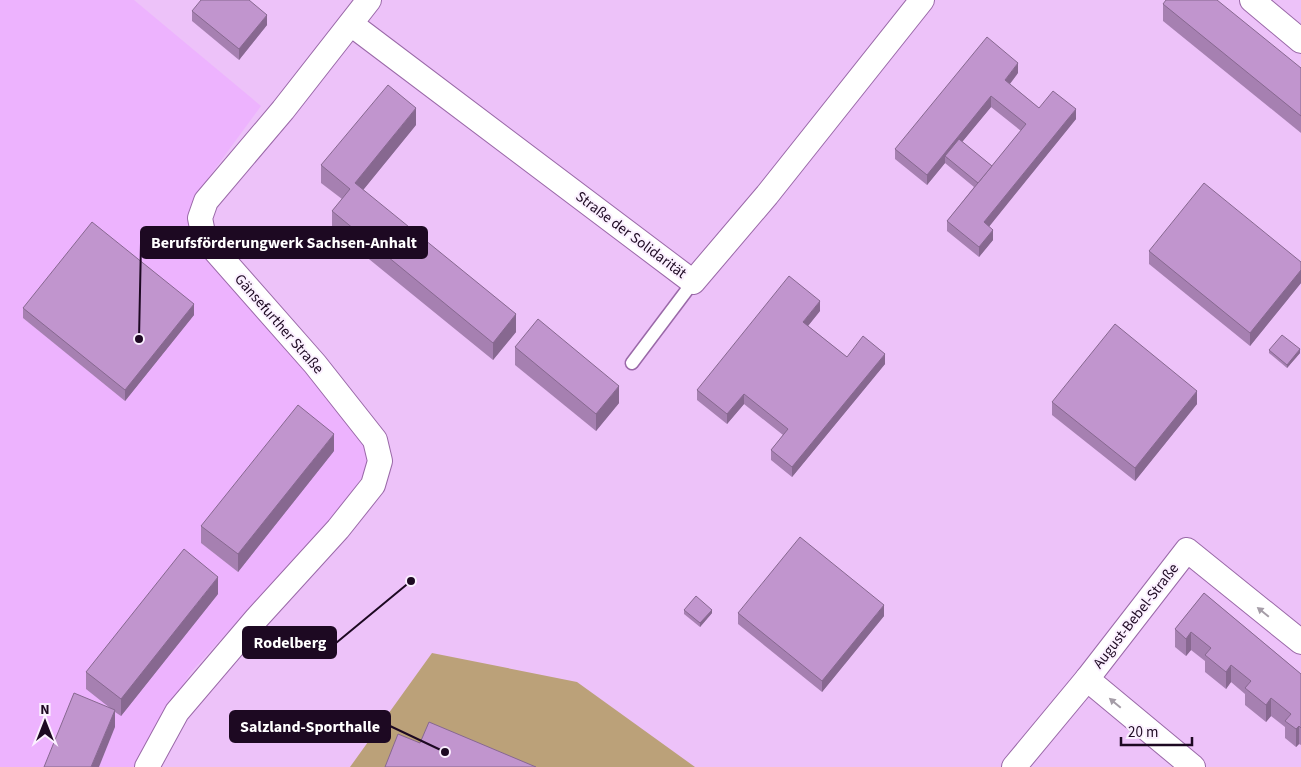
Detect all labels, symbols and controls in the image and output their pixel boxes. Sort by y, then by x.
street label: Straße der Solidarität [571,186,691,284]
callout: Berufsförderungwerk Sachsen-Anhalt [141,227,427,258]
text: Berufsförderungwerk Sachsen-Anhalt [151,232,417,254]
street label: Gänsefurther Straße [230,269,328,379]
street label: August-Bebel-Straße [1088,559,1184,673]
one-way arrow [1257,606,1270,617]
callout: Rodelberg [243,627,336,658]
text: Rodelberg [254,632,327,654]
north arrow [20,697,70,747]
one-way arrow [1109,697,1122,708]
text: N [40,700,50,720]
callout: Salzland-Sporthalle [230,711,390,742]
scale bar [1121,714,1192,746]
text: Salzland-Sporthalle [240,716,380,738]
text: 20 m [1128,722,1158,743]

